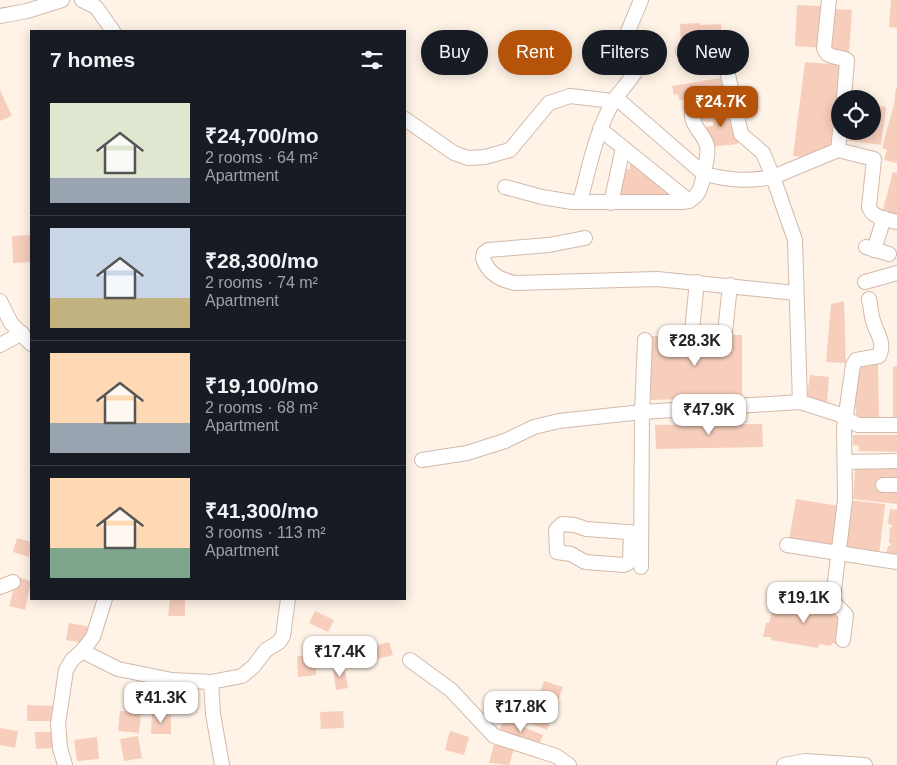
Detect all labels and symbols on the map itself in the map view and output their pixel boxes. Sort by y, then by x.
pin: ₹24.7K [680,86,762,128]
pin: ₹28.3K [654,324,736,367]
pin: ₹47.9K [668,394,750,436]
pin: ₹19.1K [763,582,845,624]
pin: ₹17.4K [299,636,381,678]
pin: ₹41.3K [120,682,202,724]
pin: ₹17.8K [480,690,562,733]

